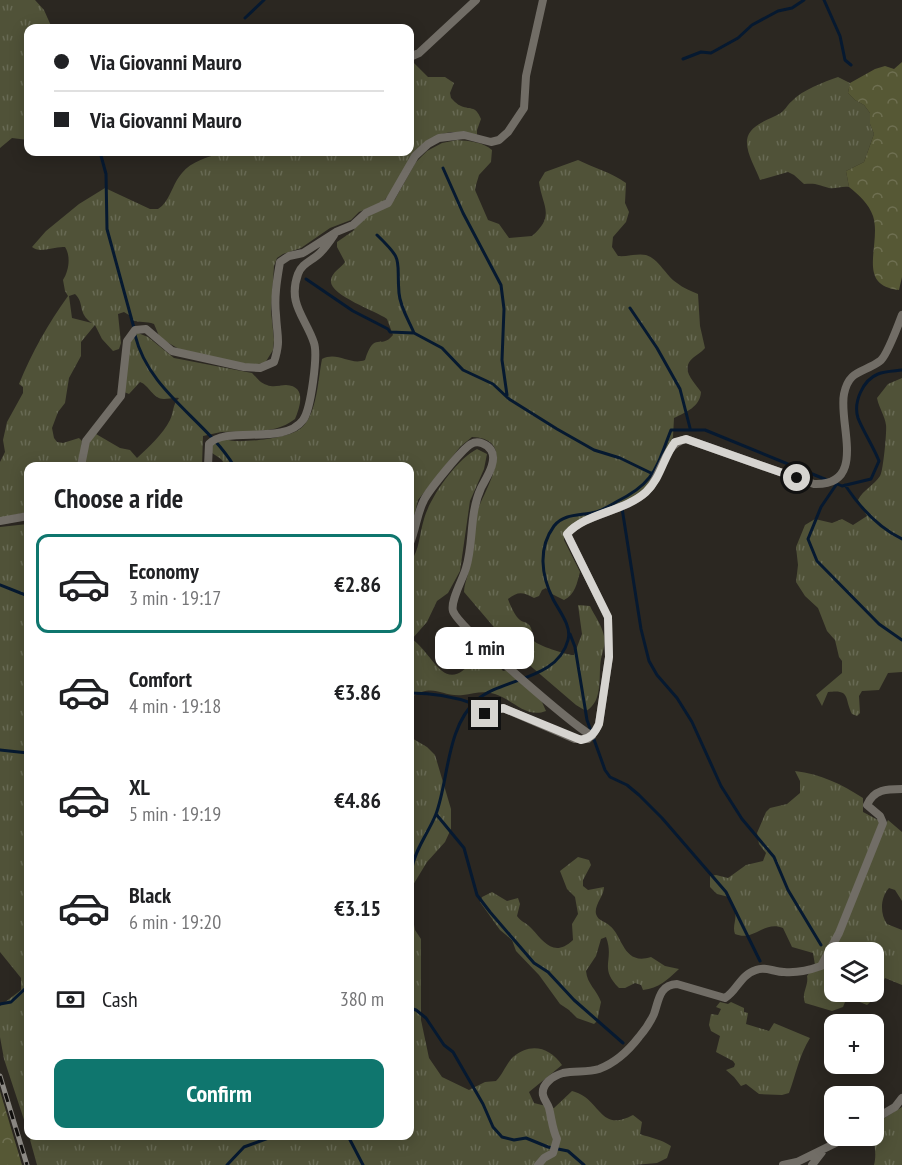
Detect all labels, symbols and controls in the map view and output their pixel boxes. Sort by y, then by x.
text: Via Giovanni Mauro [90,48,242,76]
text: Via Giovanni Mauro [90,106,242,134]
route start [783,464,810,491]
text: Choose a ride [54,481,183,515]
icon: car [57,557,111,611]
text: Economy [129,557,199,585]
text: €2.86 [334,570,381,598]
text: 3 min · 19:17 [129,585,221,611]
callout: 1 min [436,627,534,669]
text: 1 min [464,635,505,661]
icon: car [57,665,111,719]
text: Comfort [129,665,192,693]
text: €3.86 [334,678,381,706]
text: 4 min · 19:18 [129,693,221,719]
route end [471,700,498,727]
icon: car [57,773,111,827]
text: XL [129,773,150,801]
text: €4.86 [334,786,381,814]
text: 5 min · 19:19 [129,801,221,827]
icon: car [57,881,111,935]
text: Black [129,881,171,909]
text: €3.15 [334,894,381,922]
text: 6 min · 19:20 [129,909,221,935]
map controls [824,942,884,1146]
button: layers [824,942,884,1002]
icon: cash [54,983,87,1016]
text: Cash [102,985,138,1013]
text: 380 m [340,986,384,1012]
button: + [824,1014,884,1074]
button: Confirm [54,1059,384,1128]
button: − [824,1086,884,1146]

